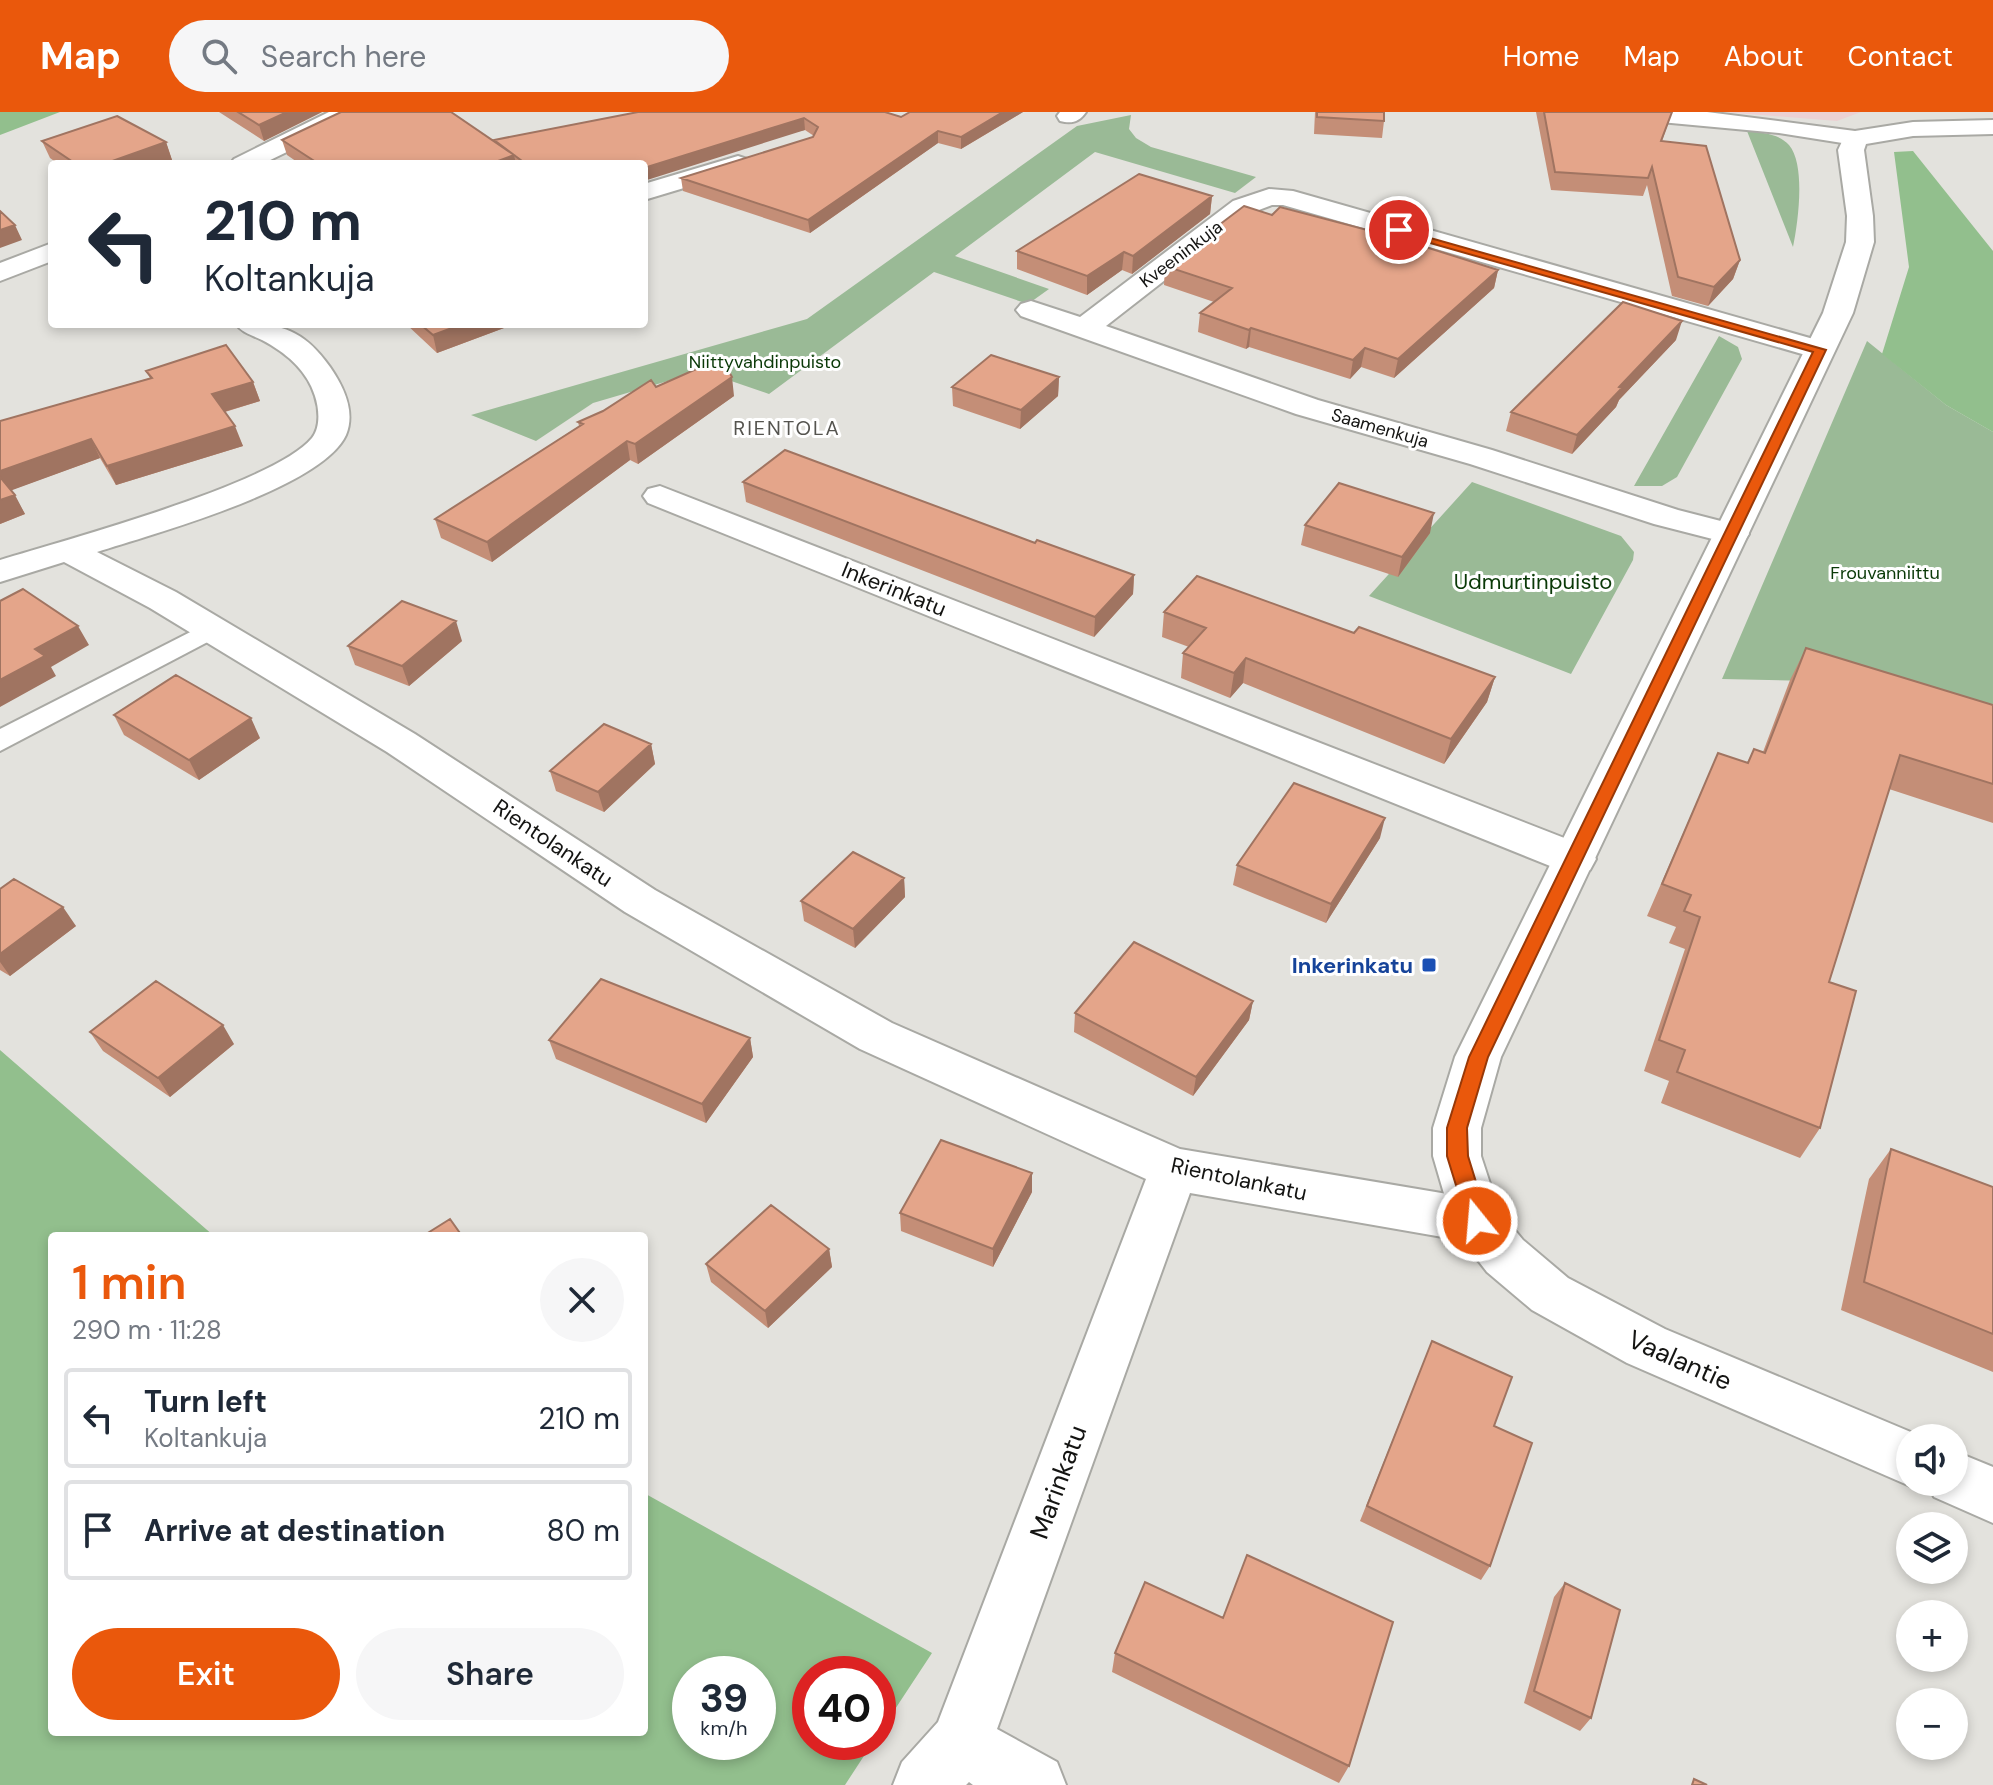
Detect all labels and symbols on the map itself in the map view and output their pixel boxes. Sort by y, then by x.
pin [1365,196,1433,264]
street label: Kveeninkuja [1135,215,1227,293]
park label: Niittyvahdinpuisto [689,350,841,374]
street label: Saamenkuja [1329,403,1431,453]
district label: RIENTOLA [733,415,841,441]
street label: Inkerinkatu [837,555,951,623]
park label: Frouvanniittu [1830,561,1940,585]
park label: Udmurtinpuisto [1454,567,1612,596]
street label: Rientolankatu [488,792,618,894]
place label: Inkerinkatu [1292,951,1413,980]
marker: Inkerinkatu [1420,956,1438,974]
street label: Rientolankatu [1168,1150,1310,1208]
position arrow [1435,1179,1519,1263]
street label: Vaalantie [1623,1322,1737,1398]
street label: Marinkatu [1022,1420,1094,1544]
speed limit sign: 40 [792,1656,896,1760]

